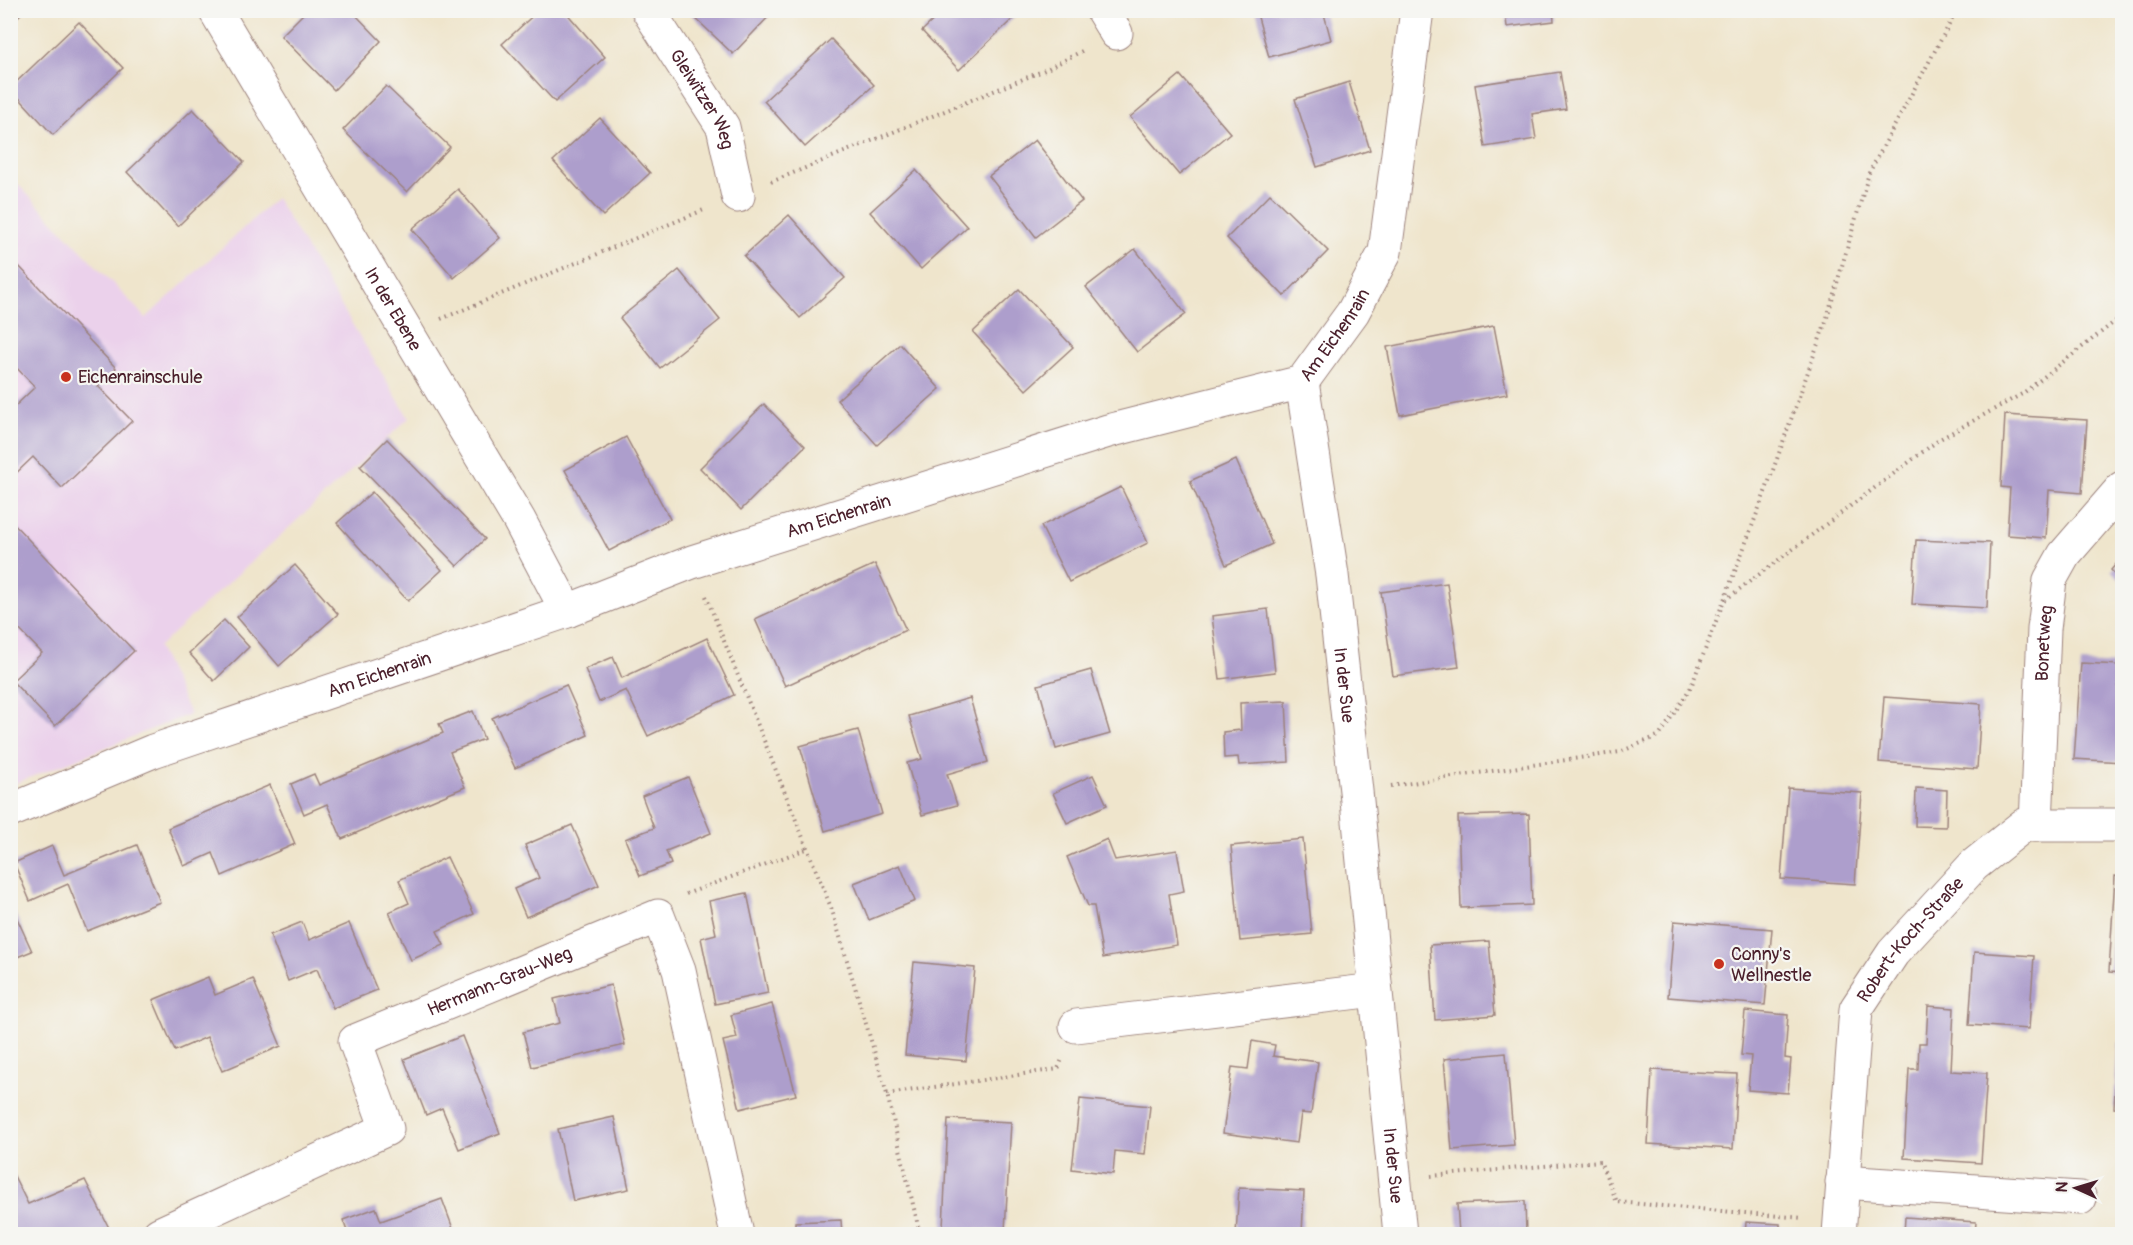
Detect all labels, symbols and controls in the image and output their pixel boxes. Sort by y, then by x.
street label: Gleiwitzer Weg [665,45,739,151]
street label: In der Ebene [359,263,427,355]
street label: Am Eichenrain [1295,285,1375,386]
place label: Eichenrainschule [78,366,202,389]
marker: Eichenrainschule [59,370,73,384]
street label: Am Eichenrain [783,489,894,543]
street label: Bonetweg [2030,604,2058,682]
street label: Am Eichenrain [324,646,434,703]
street label: In der Sue [1329,646,1360,724]
street label: Robert-Koch-Straße [1852,872,1969,1007]
street label: Hermann-Grau-Weg [424,941,575,1021]
place label: Conny's Wellnestle [1731,943,1811,987]
marker: Conny's Wellnestle [1712,957,1726,971]
street label: In der Sue [1378,1127,1408,1205]
north arrow [2046,1158,2106,1218]
text: N [2052,1181,2072,1193]

